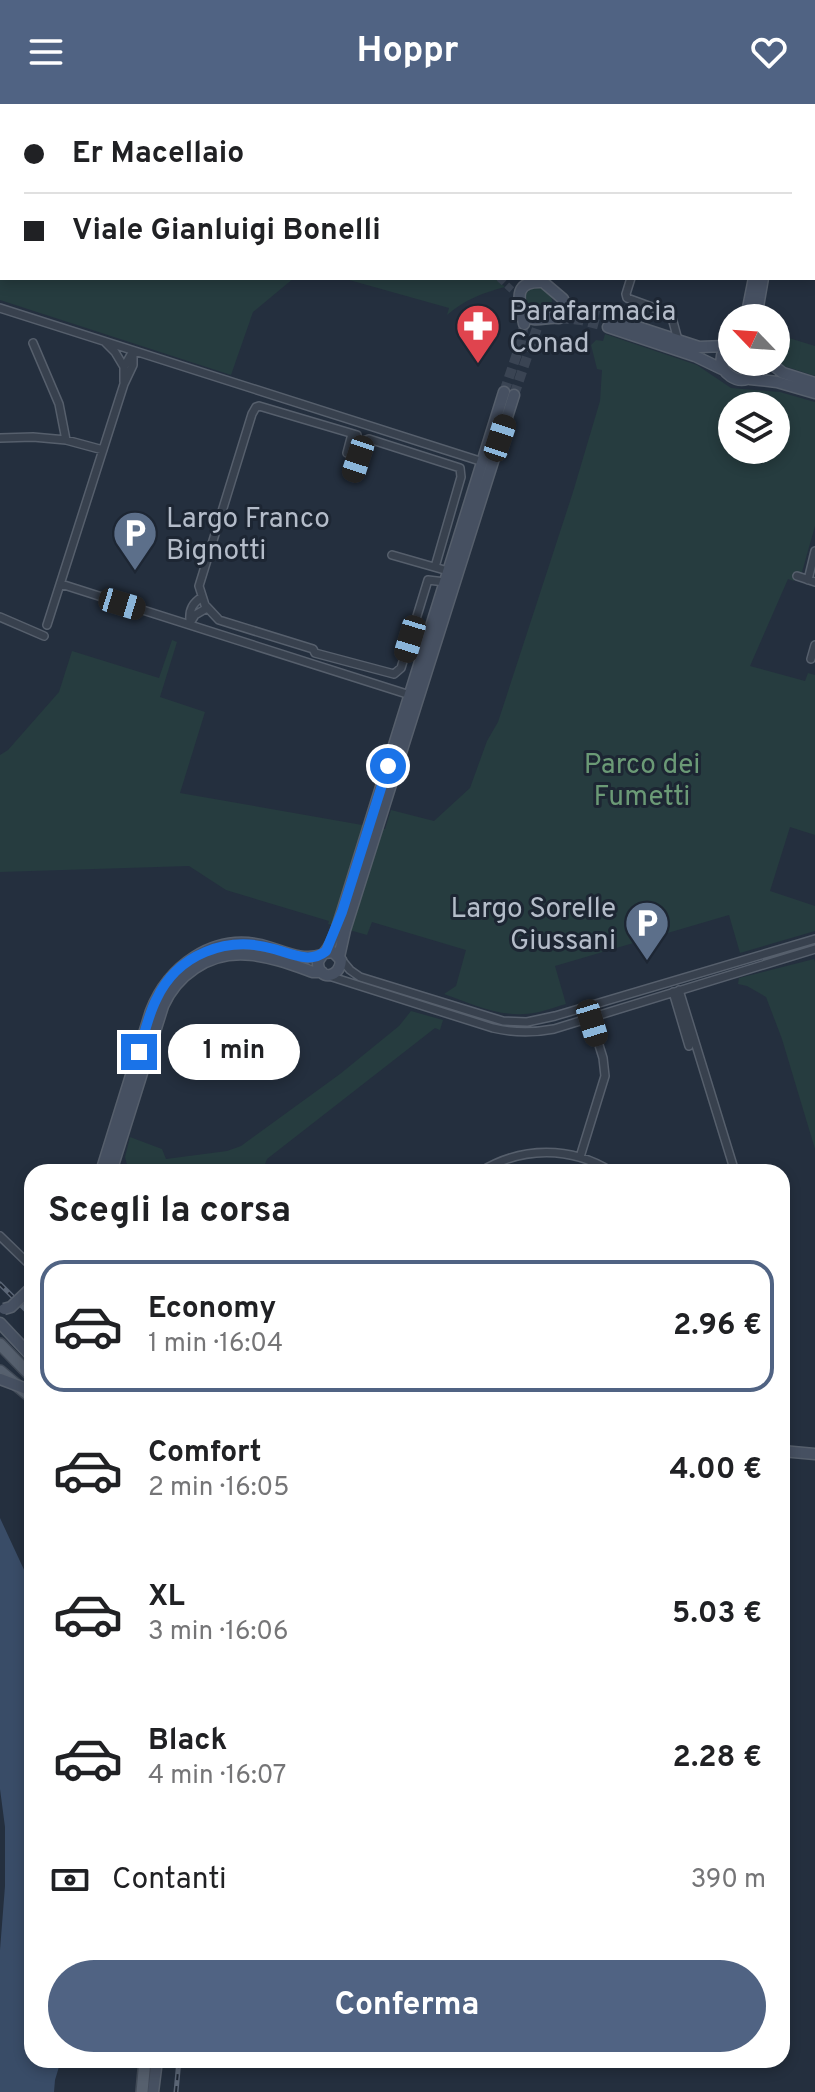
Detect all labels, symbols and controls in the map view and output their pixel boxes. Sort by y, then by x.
text: Hoppr [357,29,458,75]
icon: menu [24,30,68,74]
icon: heart [747,30,791,74]
text: Er Macellaio [72,136,244,173]
text: Viale Gianluigi Bonelli [72,213,381,250]
place label: Parafarmacia Conad [509,295,676,363]
pharmacy icon: Parafarmacia Conad [454,302,502,365]
north arrow [718,304,790,376]
map controls [718,304,790,464]
button: layers [718,392,790,464]
car [481,411,519,465]
car [339,432,377,486]
place label: Largo Franco Bignotti [166,502,330,570]
parking icon: Largo Franco Bignotti [111,509,159,572]
car [96,586,148,622]
car [392,613,428,665]
route start [370,748,406,784]
park label: Parco dei Fumetti [584,748,700,816]
place label: Largo Sorelle Giussani [450,892,616,960]
parking icon: Largo Sorelle Giussani [623,899,671,962]
car [574,997,610,1049]
callout: 1 min [167,1024,299,1080]
route end [121,1034,157,1070]
text: 1 min [203,1035,265,1068]
text: Scegli la corsa [48,1189,291,1235]
icon: car [52,1290,124,1362]
text: Economy [148,1291,276,1328]
text: 2.96 € [673,1308,762,1345]
text: 1 min · 16:04 [148,1328,283,1361]
icon: car [52,1434,124,1506]
text: Comfort [148,1435,261,1472]
text: 4.00 € [669,1452,762,1489]
text: 2 min · 16:05 [148,1472,289,1505]
icon: car [52,1578,124,1650]
text: XL [148,1579,185,1616]
text: 5.03 € [672,1596,762,1633]
text: 3 min · 16:06 [148,1616,289,1649]
icon: car [52,1722,124,1794]
text: Black [148,1723,227,1760]
text: 2.28 € [673,1740,762,1777]
text: 4 min · 16:07 [148,1760,286,1793]
icon: cash [48,1858,92,1902]
text: Contanti [112,1862,227,1899]
text: 390 m [691,1864,766,1897]
button: Conferma [48,1960,766,2052]

